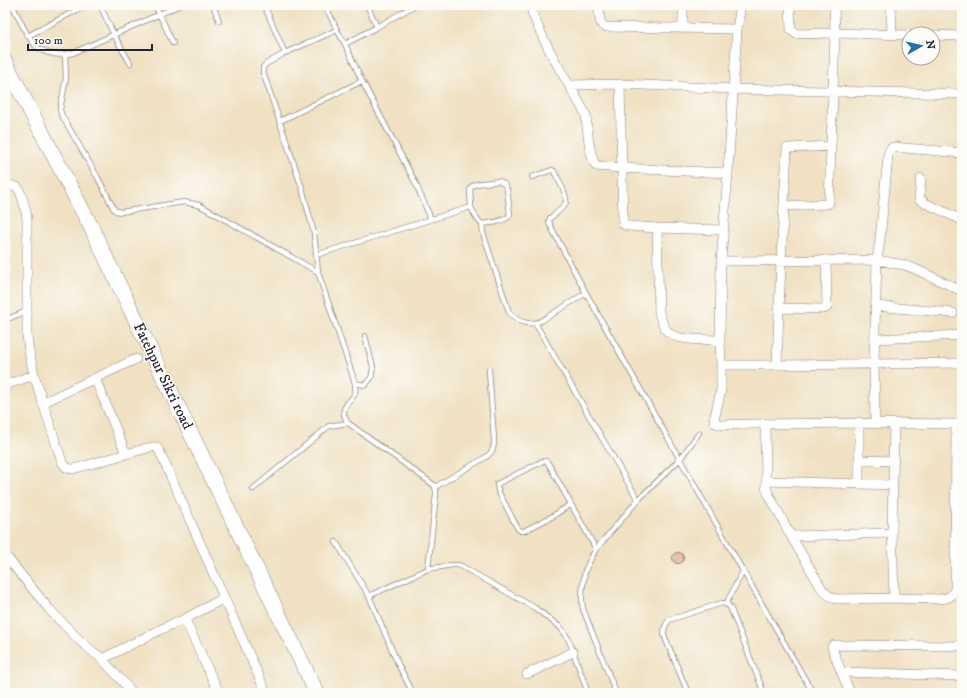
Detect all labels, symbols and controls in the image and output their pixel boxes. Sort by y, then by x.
scale bar [28,26,152,52]
north arrow [901,26,941,66]
text: 100 m [34,33,63,48]
text: N [922,39,937,50]
street label: Fatehpur Sikri road [129,320,197,433]

